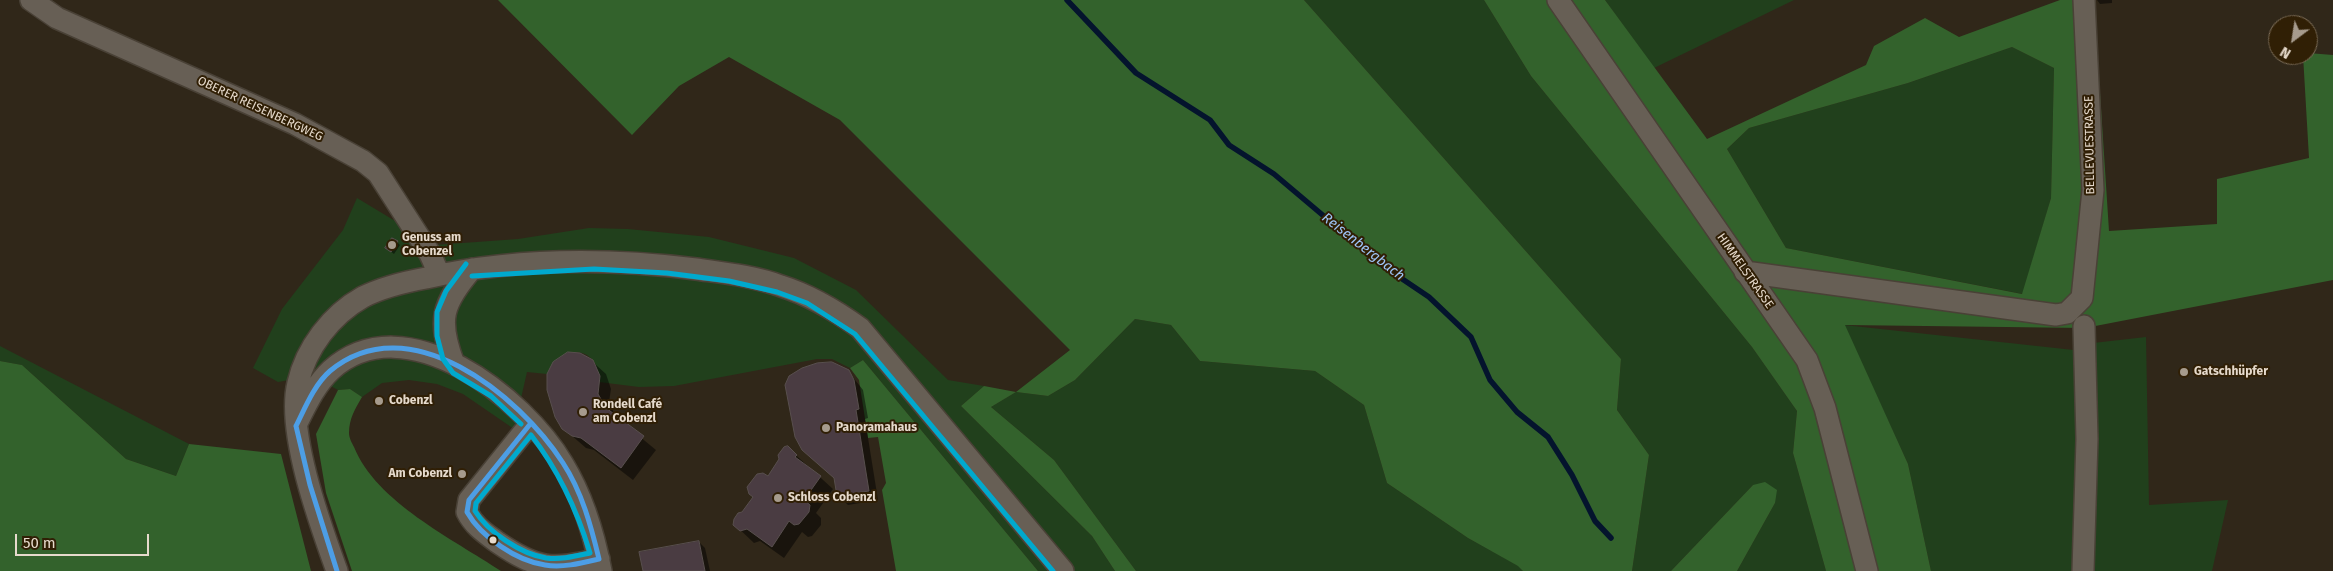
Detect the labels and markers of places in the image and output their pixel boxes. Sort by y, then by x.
place label: Genuss am Cobenzel [402,231,461,259]
marker: Genuss am Cobenzel [386,239,398,251]
place label: Gatschhüpfer [2194,365,2268,379]
marker: Gatschhüpfer [2178,366,2190,378]
place label: Cobenzl [389,394,432,408]
marker: Cobenzl [373,395,385,407]
place label: Rondell Café am Cobenzl [593,398,662,426]
marker: Rondell Café am Cobenzl [577,406,589,418]
place label: Panoramahaus [836,421,917,435]
marker: Panoramahaus [820,422,832,434]
place label: Am Cobenzl [388,467,452,481]
marker: Am Cobenzl [456,468,468,480]
place label: Schloss Cobenzl [788,491,876,505]
marker: Schloss Cobenzl [772,492,784,504]
unlabelled marker [488,535,498,545]

